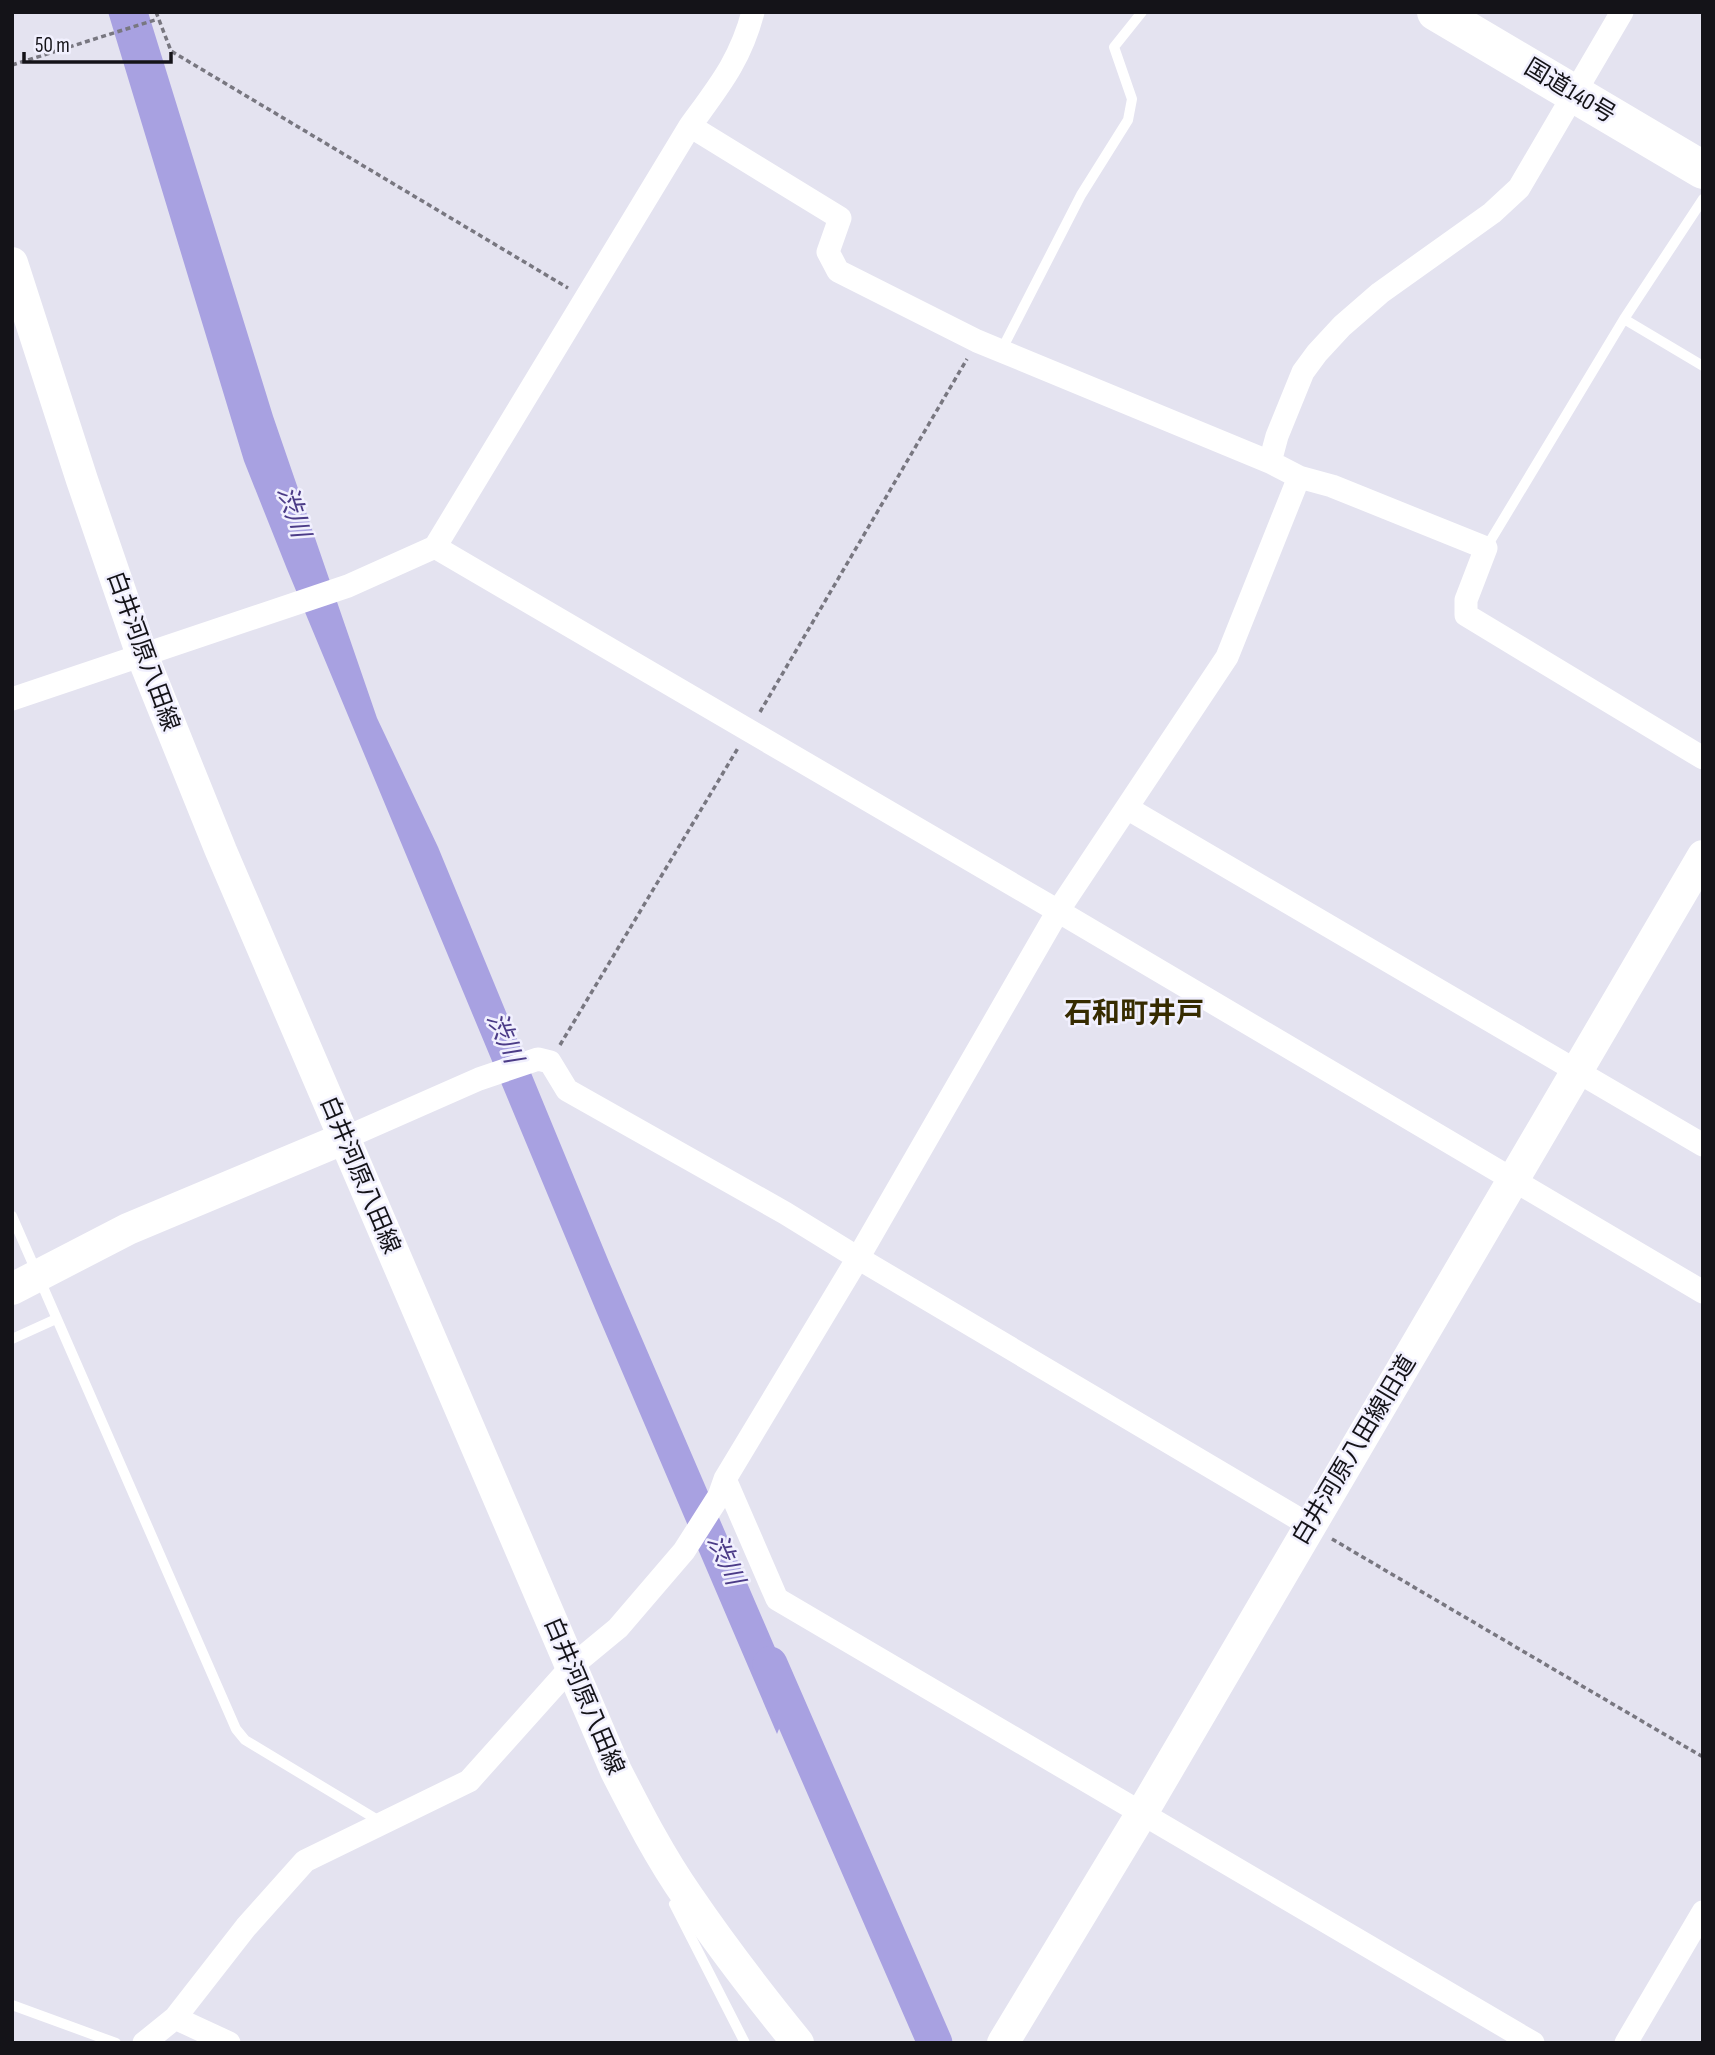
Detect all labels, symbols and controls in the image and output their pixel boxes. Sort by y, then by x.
scale bar [24,21,172,65]
text: 50 m [35,33,70,58]
street label: 国道140号 [1519,53,1621,129]
water label: 渋川 [270,482,317,544]
street label: 白井河原八田線 [101,567,185,735]
district label: 石和町井戸 [1064,997,1204,1030]
water label: 渋川 [480,1008,530,1071]
street label: 白井河原八田線 [314,1092,406,1258]
street label: 白井河原八田線旧道 [1286,1350,1422,1550]
water label: 渋川 [700,1530,751,1593]
street label: 白井河原八田線 [538,1613,630,1779]

